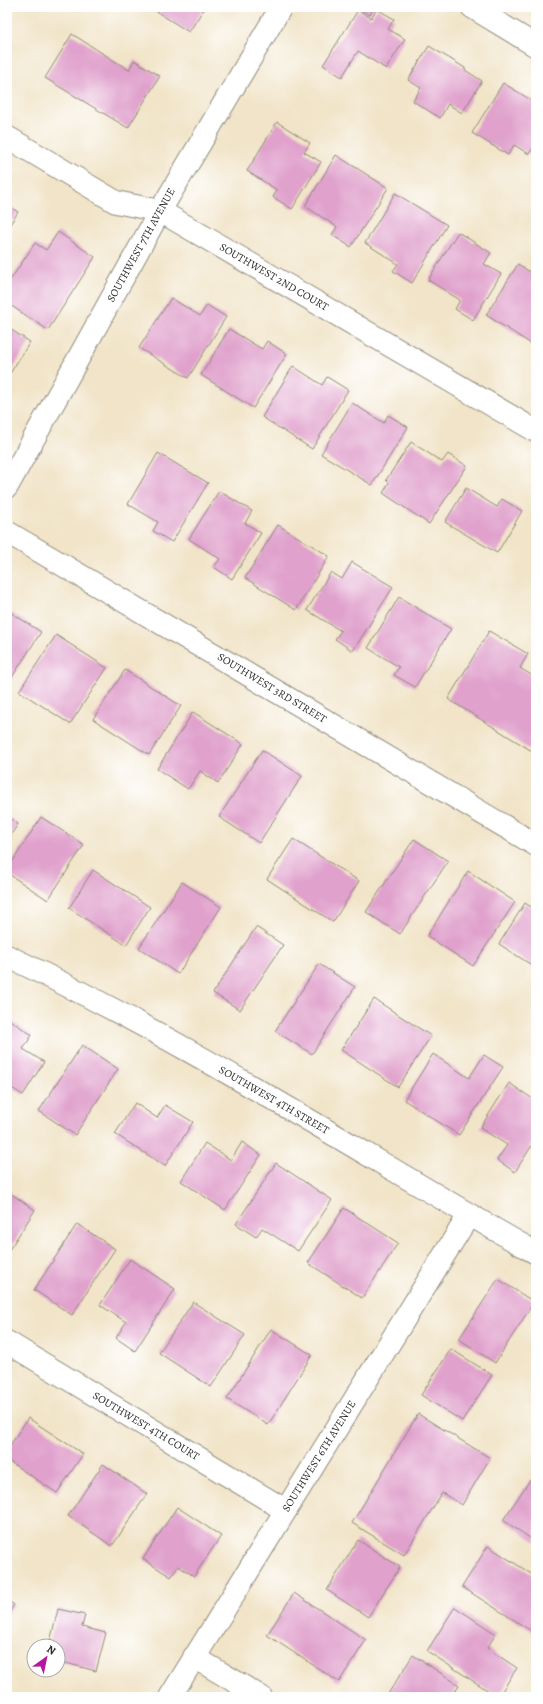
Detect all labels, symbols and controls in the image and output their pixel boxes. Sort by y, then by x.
street label: SOUTHWEST 7TH AVENUE [103,185,179,305]
street label: SOUTHWEST 2ND COURT [217,240,331,314]
street label: SOUTHWEST 3RD STREET [215,649,329,727]
street label: SOUTHWEST 4TH STREET [216,1062,332,1138]
street label: SOUTHWEST 4TH COURT [90,1388,202,1464]
street label: SOUTHWEST 6TH AVENUE [279,1397,359,1515]
north arrow [26,1638,66,1678]
text: N [44,1642,59,1659]

